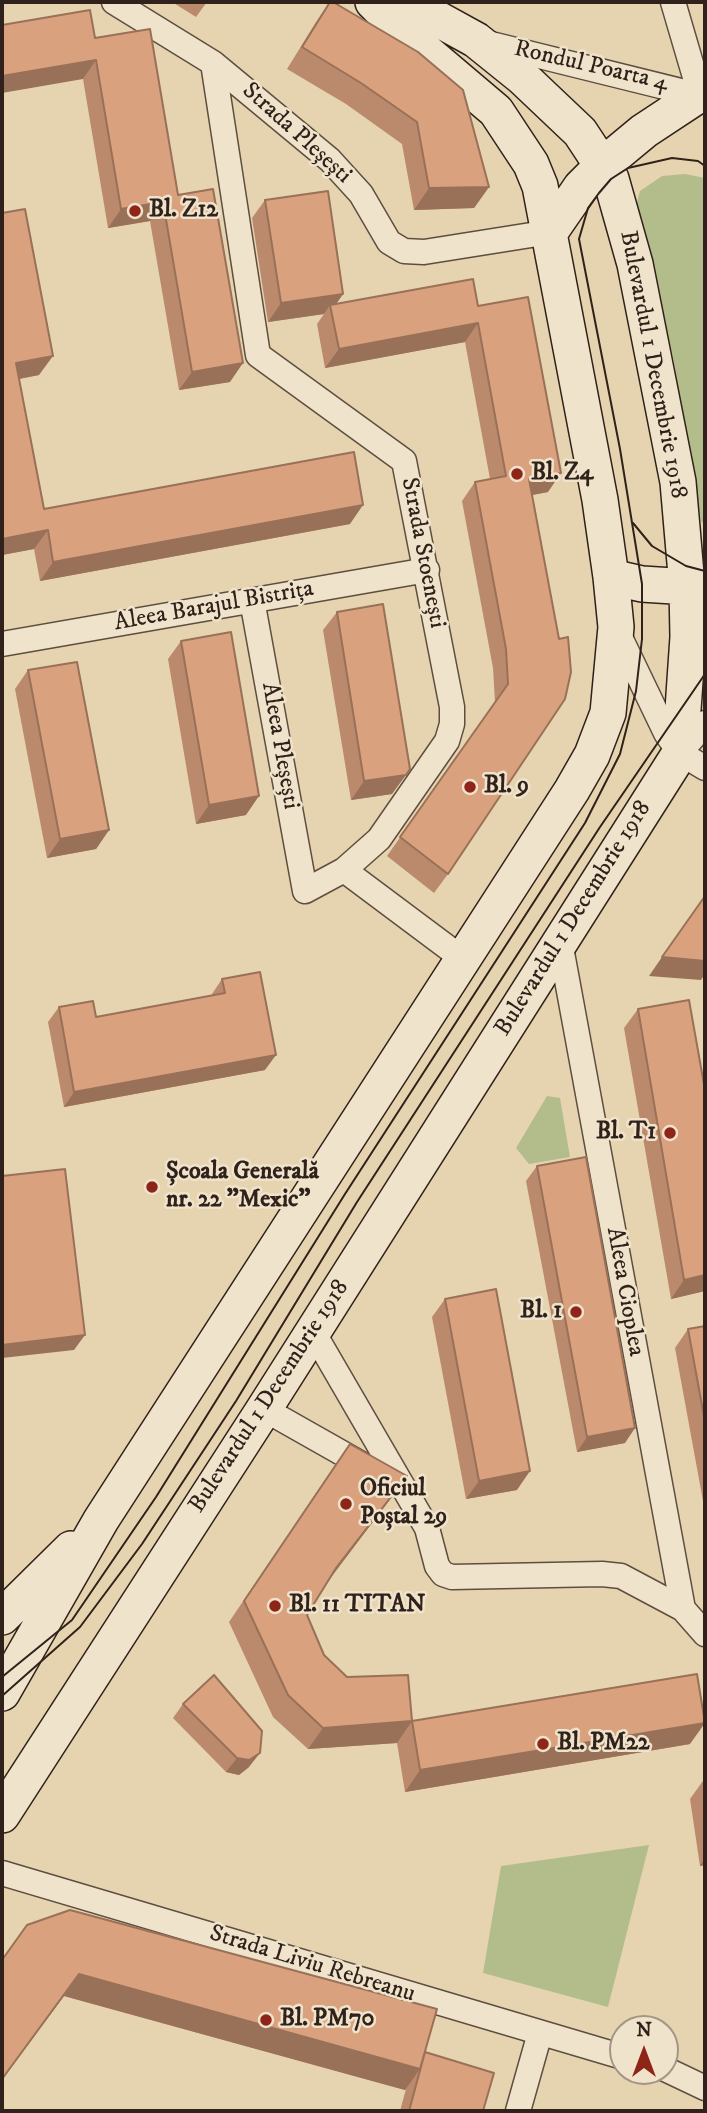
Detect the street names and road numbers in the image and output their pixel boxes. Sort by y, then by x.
street label: Rondul Poarta 4 [511,35,671,99]
street label: Strada Pleșești [235,77,357,191]
street label: Bulevardul 1 Decembrie 1918 [612,229,692,501]
street label: Strada Stoenești [393,475,451,631]
street label: Aleea Barajul Bistrița [112,575,316,639]
street label: Aleea Pleșești [254,680,304,812]
street label: Bulevardul 1 Decembrie 1918 [490,796,658,1042]
street label: Aleea Cioplea [598,1225,650,1359]
street label: Bulevardul 1 Decembrie 1918 [184,1275,356,1519]
street label: Strada Liviu Rebreanu [206,1920,418,2010]

